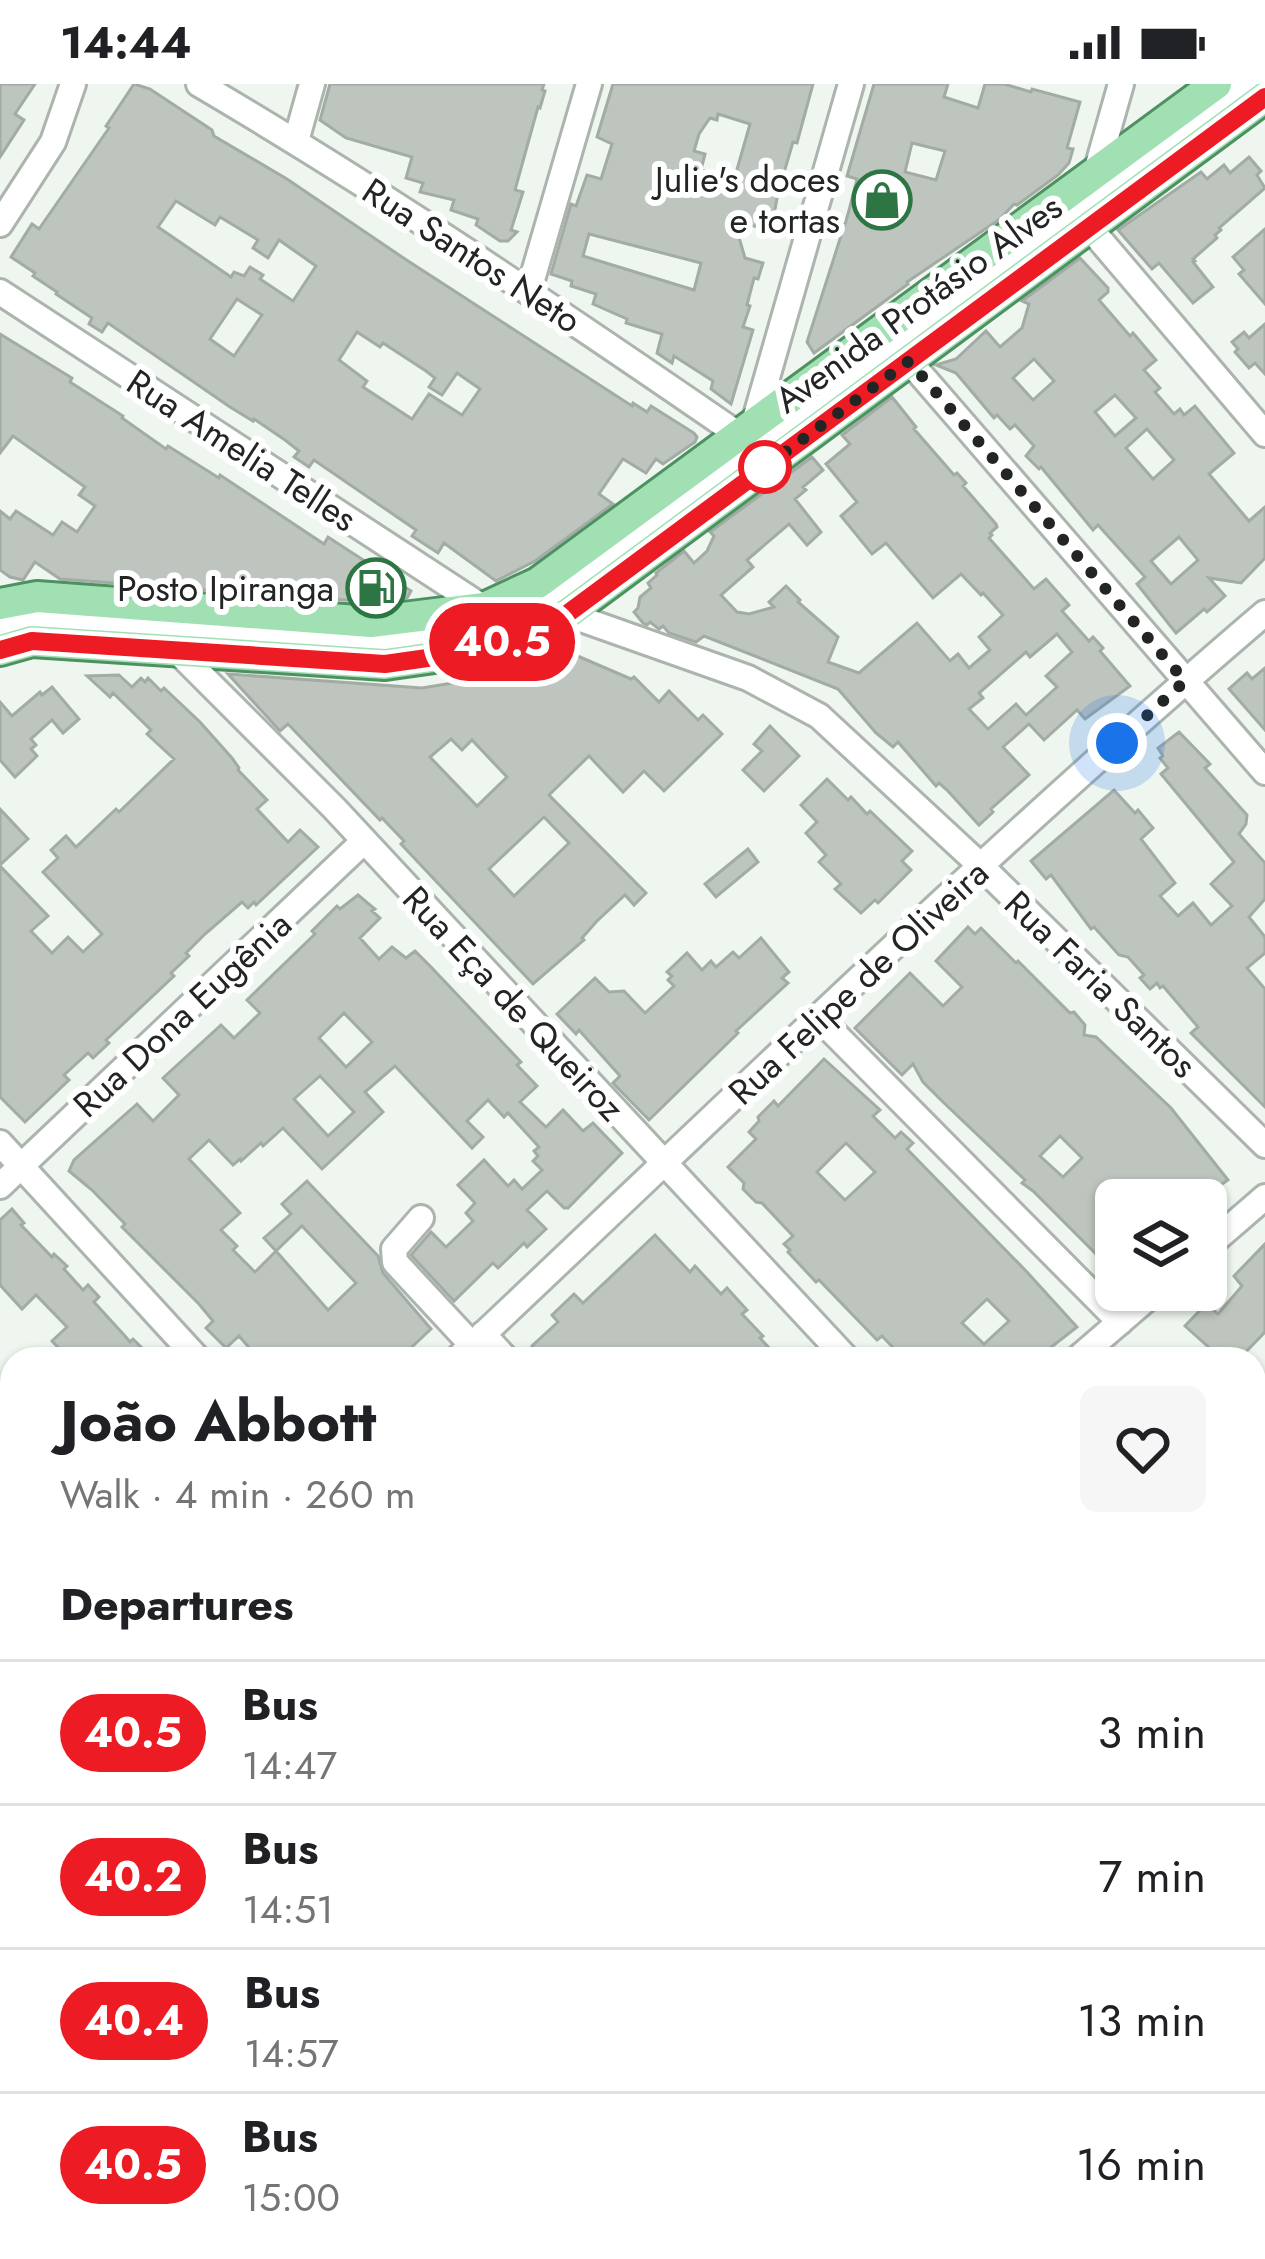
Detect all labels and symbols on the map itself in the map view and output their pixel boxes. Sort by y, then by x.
place label: Julie's doces e tortas [651,153,840,246]
street label: Rua Santos Neto [352,165,592,345]
shop icon: Julie's doces e tortas [851,169,913,231]
street label: Avenida Protásio Alves [764,181,1072,425]
street label: Rua Amelia Telles [117,356,367,544]
unlabelled marker [740,442,790,492]
fuel station icon: Posto Ipiranga [345,557,407,619]
place label: Posto Ipiranga [117,562,334,614]
line badge: 40.5 [418,603,586,681]
your location [1087,713,1147,773]
street label: Rua Felipe de Oliveira [716,847,1000,1117]
street label: Rua Eça de Queiroz [391,874,637,1133]
street label: Rua Faria Santos [993,878,1209,1090]
street label: Rua Dona Eugênia [61,899,303,1129]

